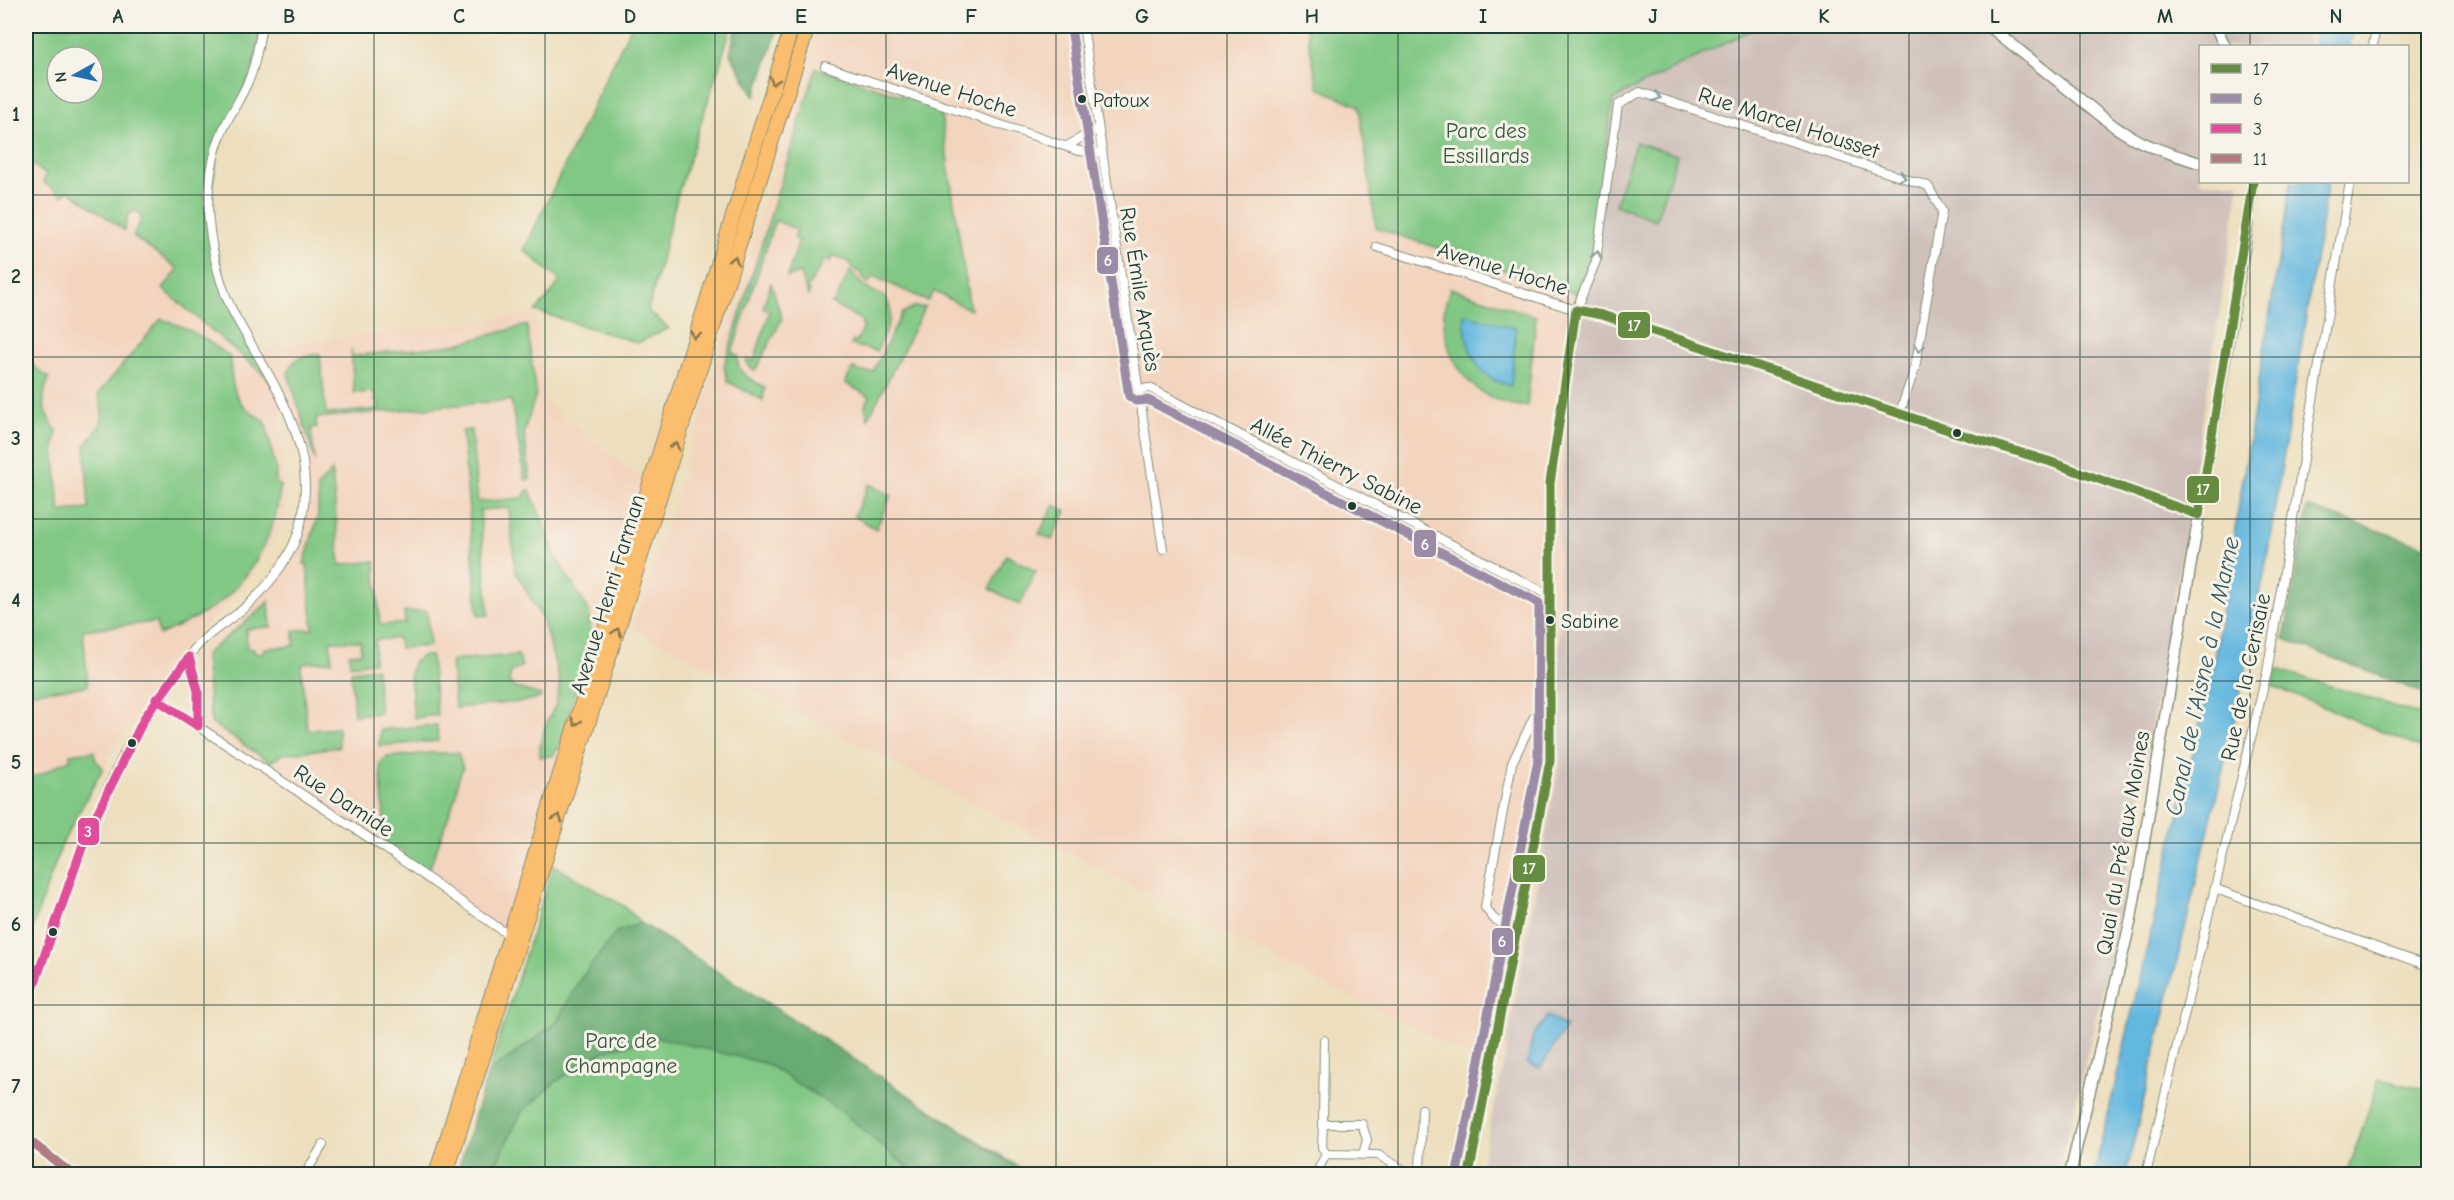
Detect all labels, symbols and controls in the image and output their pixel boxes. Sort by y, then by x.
text: A [112,5,124,28]
text: B [283,5,295,28]
text: C [453,5,465,28]
text: D [624,5,636,28]
text: E [795,5,807,28]
text: F [965,5,977,28]
text: G [1135,5,1149,28]
text: H [1305,5,1319,28]
text: I [1479,5,1487,28]
text: J [1648,5,1658,28]
text: K [1818,5,1830,28]
text: L [1990,5,2000,28]
text: M [2157,5,2173,28]
text: N [2329,5,2343,28]
north arrow [45,45,105,105]
legend [2199,45,2409,183]
street label: Avenue Hoche [883,57,1020,123]
text: 17 [2253,59,2269,80]
text: N [51,71,71,83]
one-way arrow [769,75,781,86]
street label: Rue Marcel Housset [1695,81,1883,165]
place label: Patoux [1093,89,1150,112]
text: 6 [2253,89,2263,110]
one-way arrow [1651,90,1662,102]
marker: Patoux [1076,93,1088,105]
text: 1 [12,103,20,126]
park label: Parc des Essillards [1443,118,1529,169]
text: 3 [2253,119,2262,140]
text: 11 [2253,149,2267,170]
one-way arrow [1896,170,1907,183]
street label: Rue Émile Arquès [1114,205,1166,373]
street label: Avenue Hoche [1434,237,1571,301]
line badge: 6 [1096,246,1119,275]
one-way arrow [1590,251,1602,260]
text: 6 [1104,252,1112,270]
one-way arrow [727,256,739,266]
text: 2 [11,265,21,288]
line badge: 17 [1617,311,1651,339]
text: 17 [1627,317,1642,335]
one-way arrow [690,329,702,340]
one-way arrow [1913,343,1925,352]
street label: Allée Thierry Sabine [1246,411,1427,520]
text: 3 [11,427,21,450]
unlabelled marker [1951,427,1963,439]
one-way arrow [668,441,681,452]
line badge: 17 [2186,475,2220,504]
text: 17 [2196,481,2211,499]
street label: Avenue Henri Farman [565,491,651,697]
unlabelled marker [1346,500,1358,512]
line badge: 6 [1413,529,1437,558]
water label: Canal de l'Aisne à la Marne [2159,534,2245,818]
text: 6 [1421,536,1429,554]
text: 4 [11,589,21,612]
street label: Rue de la Cerisaie [2215,591,2276,764]
place label: Sabine [1561,610,1619,633]
marker: Sabine [1544,614,1556,626]
one-way arrow [610,627,622,638]
one-way arrow [571,716,583,727]
street label: Quai du Pré aux Moines [2090,729,2156,957]
unlabelled marker [126,737,138,749]
text: 5 [11,751,21,774]
street label: Rue Damide [289,759,398,843]
one-way arrow [551,813,563,824]
line badge: 3 [77,817,100,846]
text: 3 [84,823,92,841]
line badge: 17 [1512,854,1546,883]
text: 17 [1522,860,1537,878]
text: 6 [11,913,21,936]
unlabelled marker [47,926,59,938]
line badge: 6 [1491,927,1514,956]
text: 6 [1498,933,1506,951]
park label: Parc de Champagne [565,1028,677,1079]
text: 7 [12,1075,21,1098]

